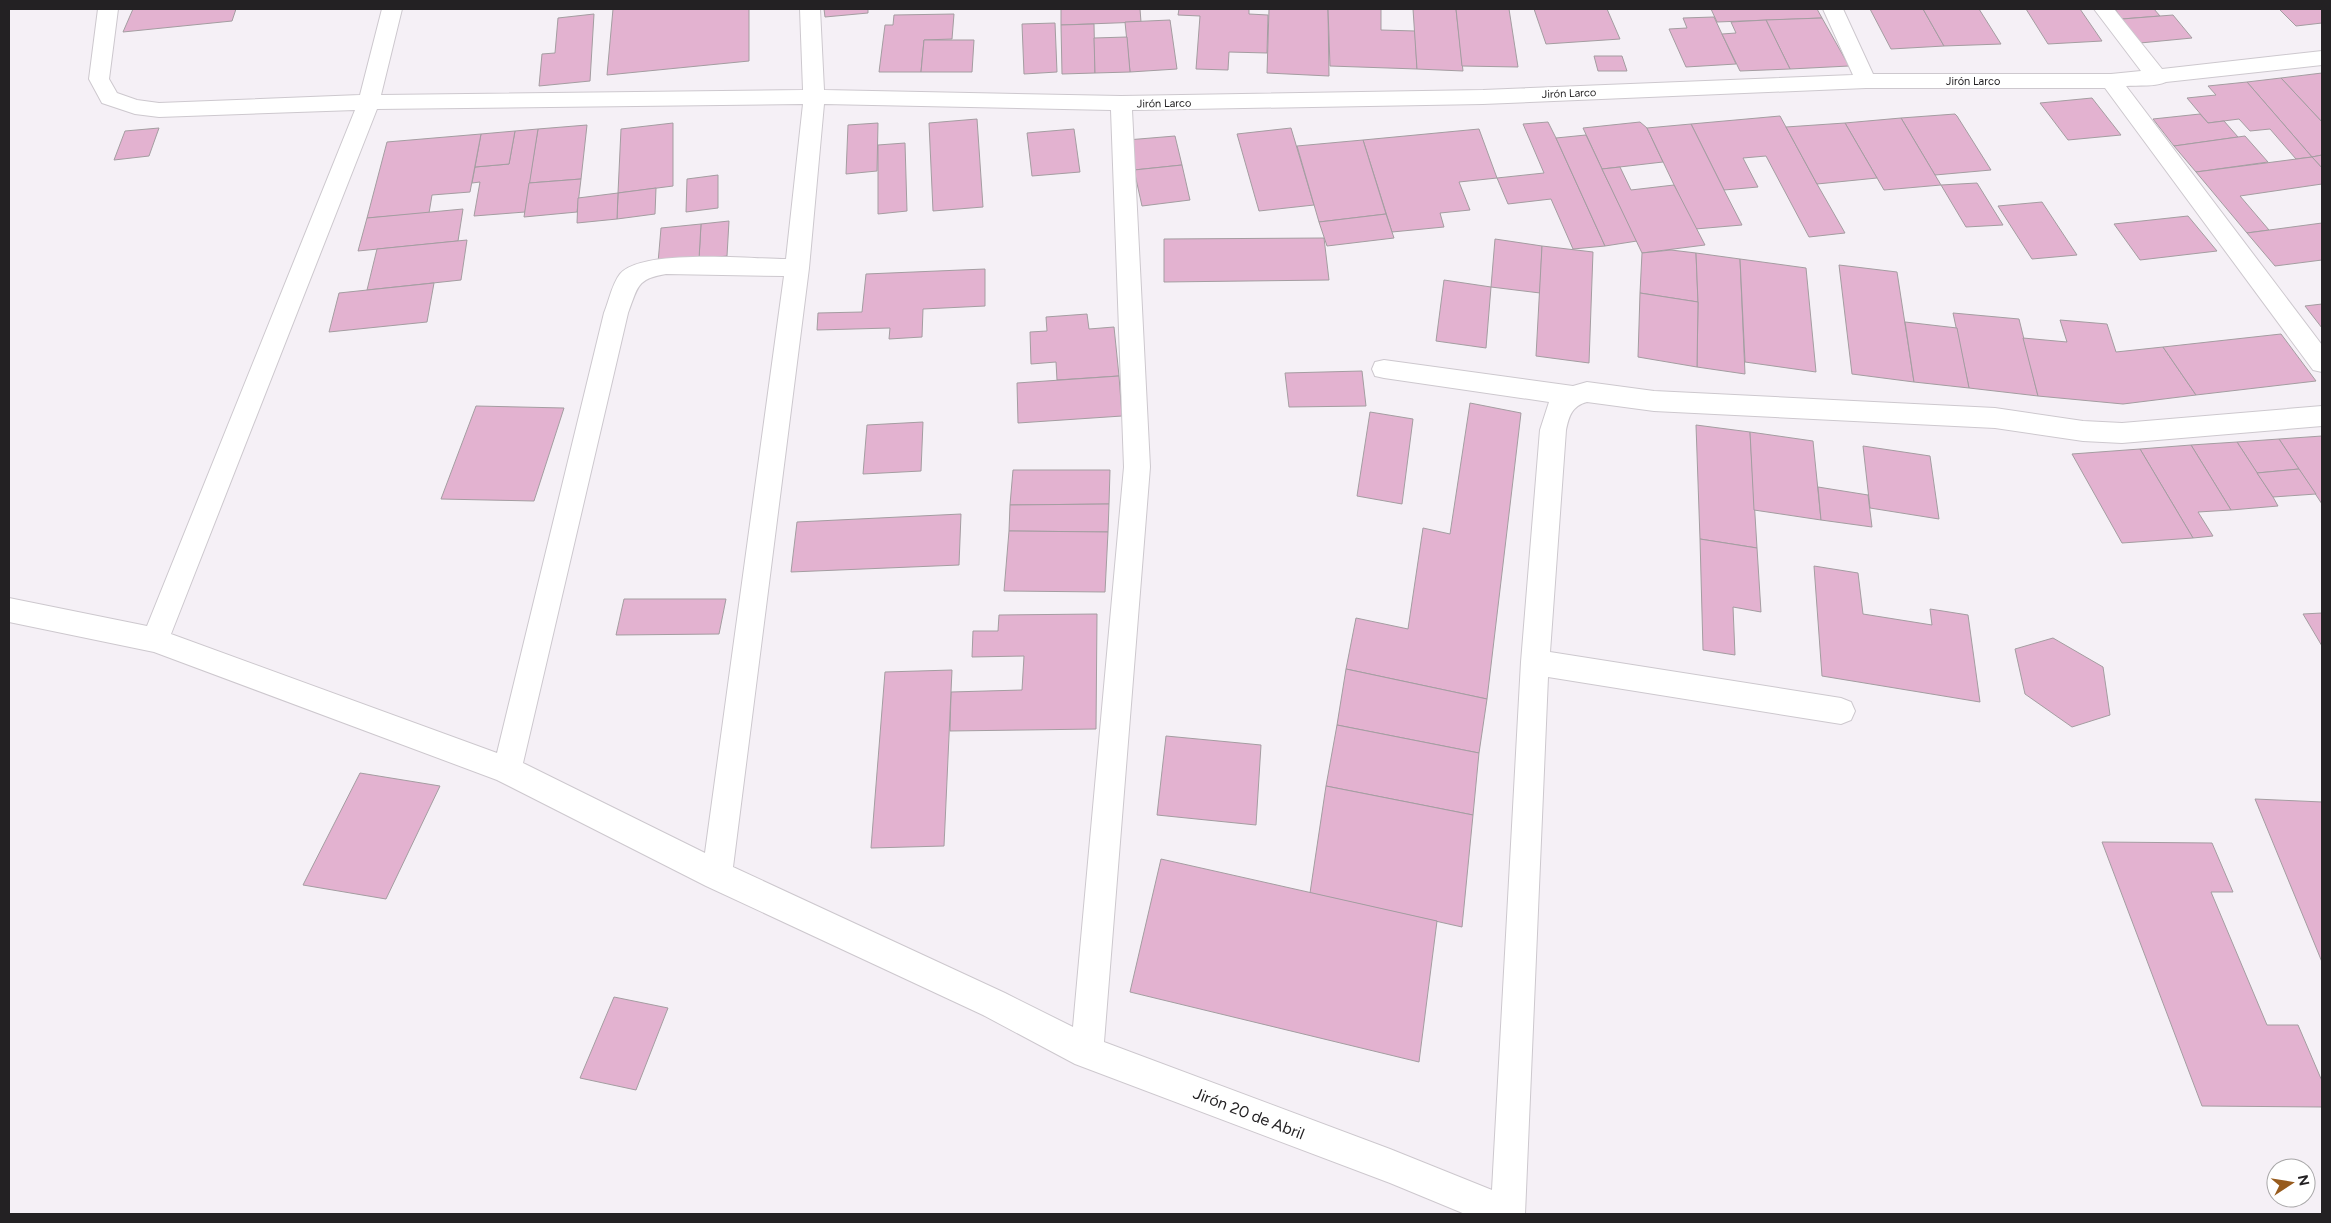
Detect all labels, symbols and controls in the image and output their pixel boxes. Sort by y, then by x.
street label: Jirón Larco [1946,75,2000,88]
street label: Jirón Larco [1542,86,1597,101]
street label: Jirón Larco [1137,97,1191,110]
street label: Jirón 20 de Abril [1191,1084,1307,1143]
north arrow [2266,1158,2316,1208]
text: N [2294,1173,2313,1187]

